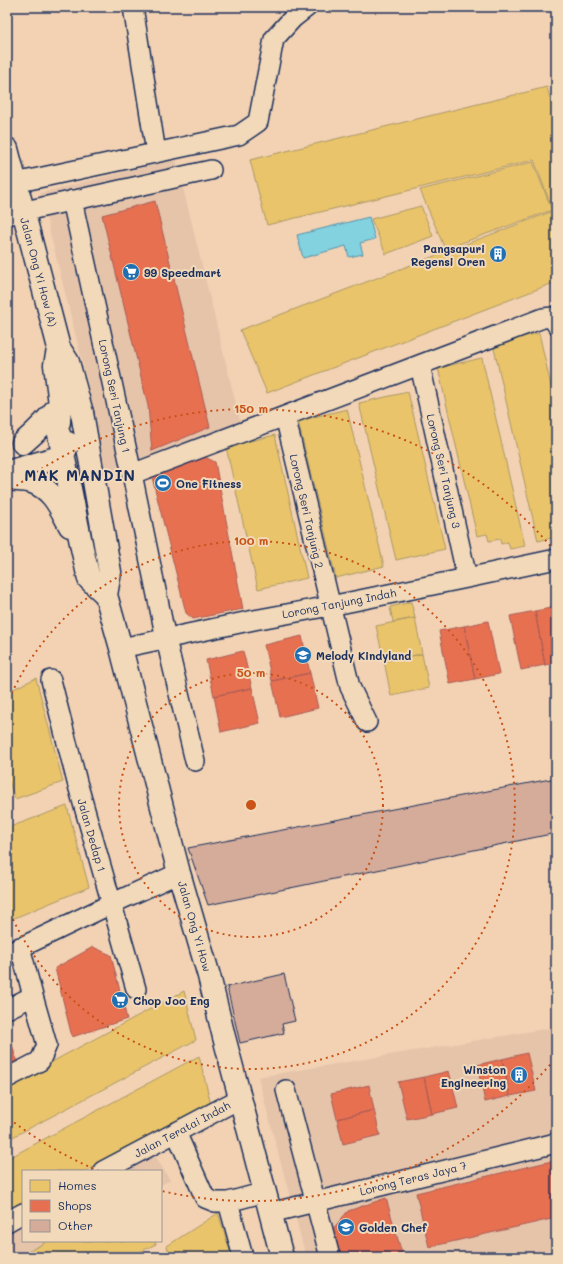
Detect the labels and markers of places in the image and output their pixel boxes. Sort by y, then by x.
place label: Pangsapuri Regensi Oren [411,241,485,269]
building icon: Pangsapuri Regensi Oren [488,244,508,264]
supermarket icon: 99 Speedmart [121,262,141,282]
place label: 99 Speedmart [144,265,221,280]
sports icon: One Fitness [153,473,173,493]
place label: One Fitness [176,476,242,491]
school or university icon: Melody Kindyland [293,645,313,665]
place label: Melody Kindyland [316,648,411,663]
centre of rings [244,798,258,812]
supermarket icon: Chop Joo Eng [110,990,130,1010]
place label: Chop Joo Eng [133,993,210,1008]
place label: Winston Engineering [441,1062,506,1090]
building icon: Winston Engineering [509,1065,529,1085]
school or university icon: Golden Chef [336,1217,356,1237]
place label: Golden Chef [359,1220,427,1235]

